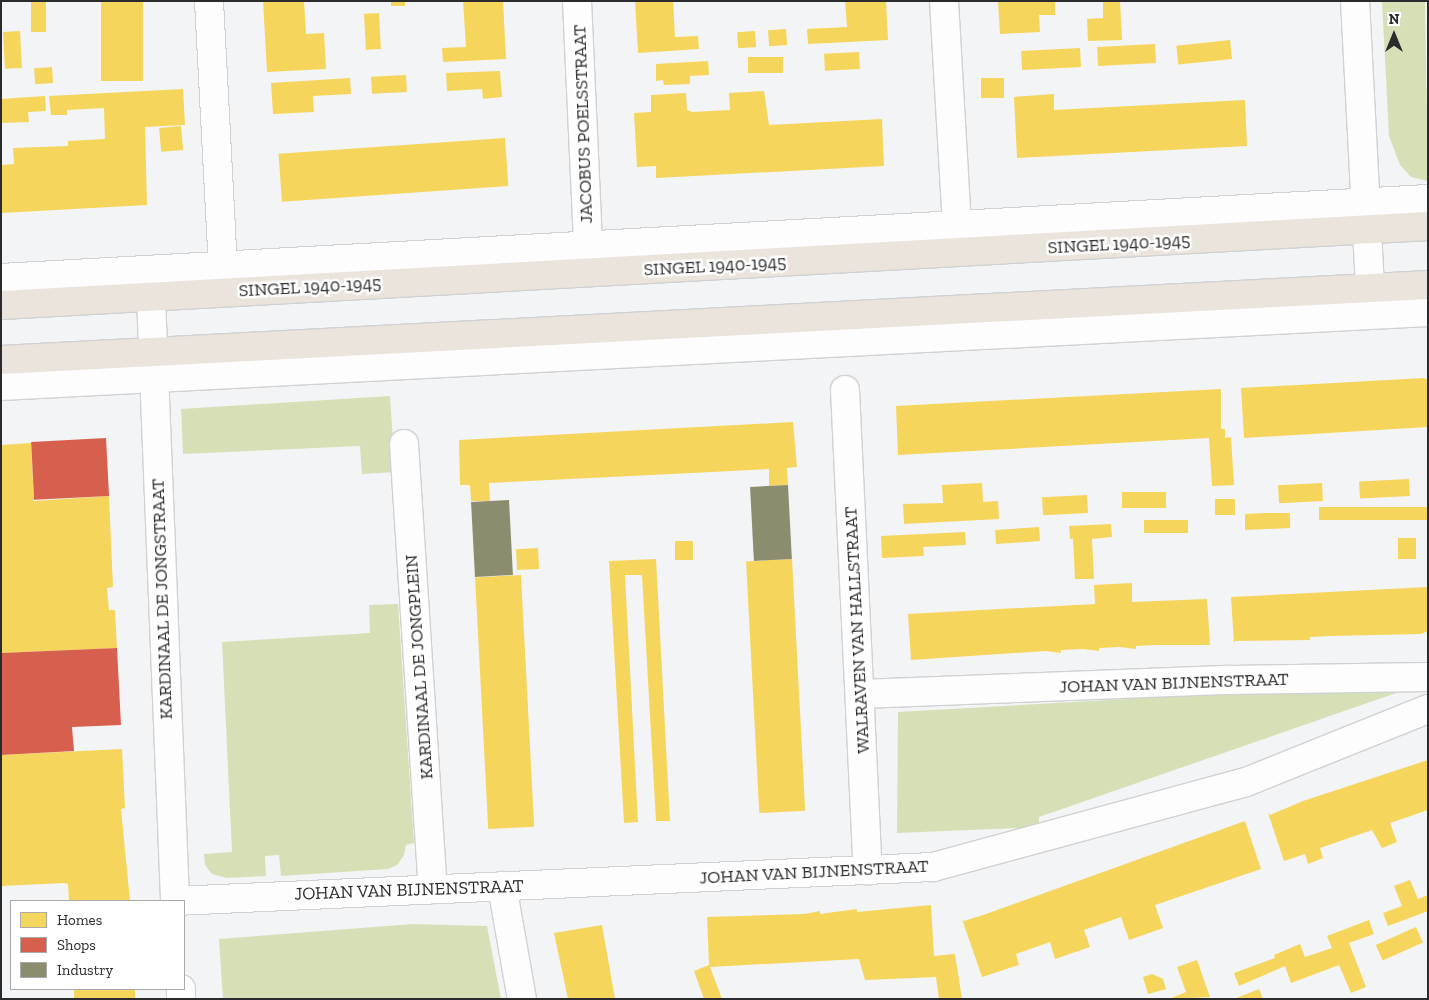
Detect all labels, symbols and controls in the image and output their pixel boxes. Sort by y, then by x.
north arrow [1369,10,1419,60]
text: N [1389,11,1399,28]
street label: JACOBUS POELSSTRAAT [569,24,597,224]
street label: SINGEL 1940-1945 [1047,229,1191,259]
street label: SINGEL 1940-1945 [643,251,787,281]
street label: SINGEL 1940-1945 [238,272,382,302]
street label: KARDINAAL DE JONGSTRAAT [147,478,177,720]
street label: WALRAVEN VAN HALLSTRAAT [840,506,874,754]
street label: KARDINAAL DE JONGPLEIN [400,554,438,780]
street label: JOHAN VAN BIJNENSTRAAT [1059,668,1289,698]
street label: JOHAN VAN BIJNENSTRAAT [698,855,930,889]
street label: JOHAN VAN BIJNENSTRAAT [294,875,524,905]
legend [10,900,185,990]
text: Homes [57,911,102,929]
text: Shops [57,936,96,954]
text: Industry [57,961,113,979]

